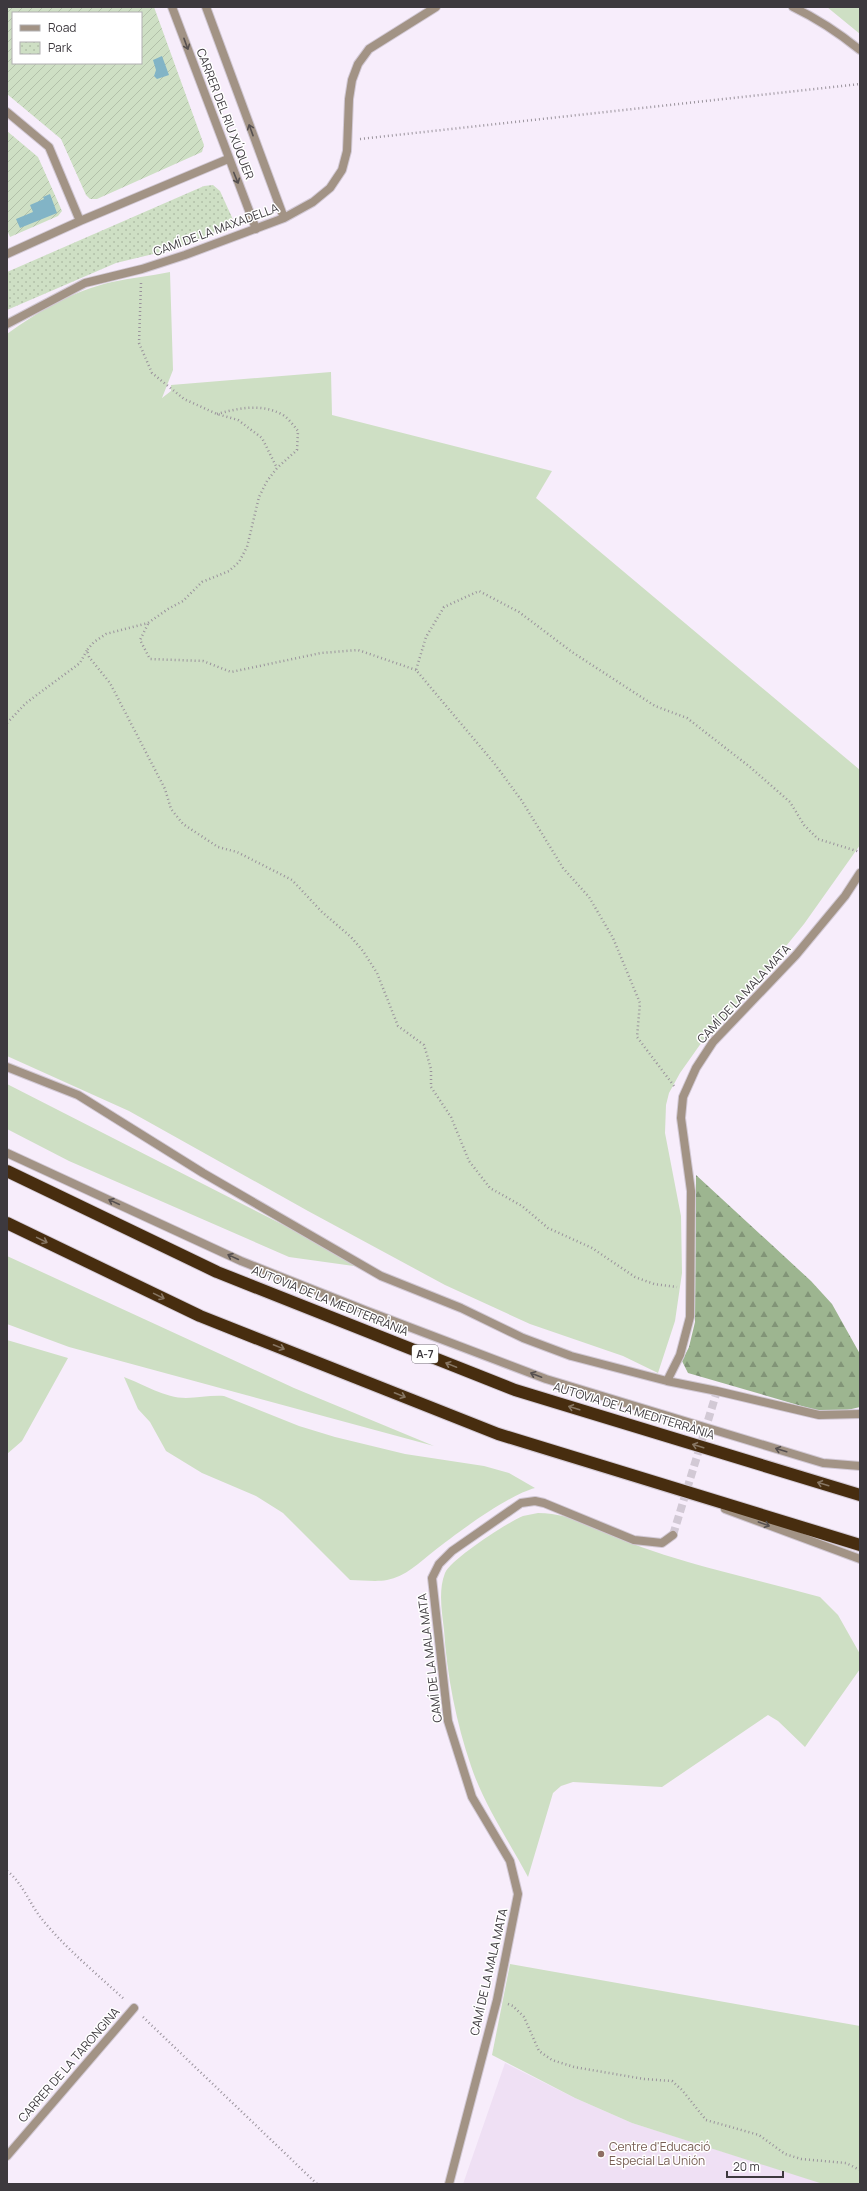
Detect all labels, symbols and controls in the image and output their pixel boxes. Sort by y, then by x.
legend [12,12,142,64]
text: Road [48,19,76,36]
one-way arrow [182,37,190,49]
text: Park [48,39,73,56]
street label: CARRER DEL RIU XÚQUER [193,46,258,182]
one-way arrow [247,124,255,136]
one-way arrow [233,172,241,184]
street label: CAMÍ DE LA MAXADELLA [151,199,281,260]
street label: CAMÍ DE LA MALA MATA [693,940,794,1047]
one-way arrow [109,1198,121,1206]
one-way arrow [36,1237,48,1244]
one-way arrow [227,1253,239,1260]
street label: AUTOVIA DE LA MEDITERRÀNIA [249,1261,412,1340]
one-way arrow [153,1293,165,1300]
one-way arrow [272,1343,284,1351]
road number: A-7 [412,1345,438,1363]
one-way arrow [446,1360,458,1368]
one-way arrow [530,1371,543,1378]
street label: AUTOVIA DE LA MEDITERRÀNIA [551,1378,717,1443]
one-way arrow [393,1391,405,1399]
one-way arrow [568,1404,581,1411]
one-way arrow [692,1442,705,1449]
one-way arrow [775,1446,788,1453]
one-way arrow [816,1480,829,1487]
one-way arrow [758,1520,770,1528]
street label: CAMÍ DE LA MALA MATA [413,1592,446,1724]
street label: CAMÍ DE LA MALA MATA [466,1906,512,2037]
street label: CARRER DE LA TARONGINA [14,2003,124,2126]
place label: Centre d'Educació Especial La Unión [609,2138,710,2169]
marker: Centre d'Educació Especial La Unión [596,2149,606,2159]
scale bar [727,2153,783,2179]
text: 20 m [733,2158,760,2175]

